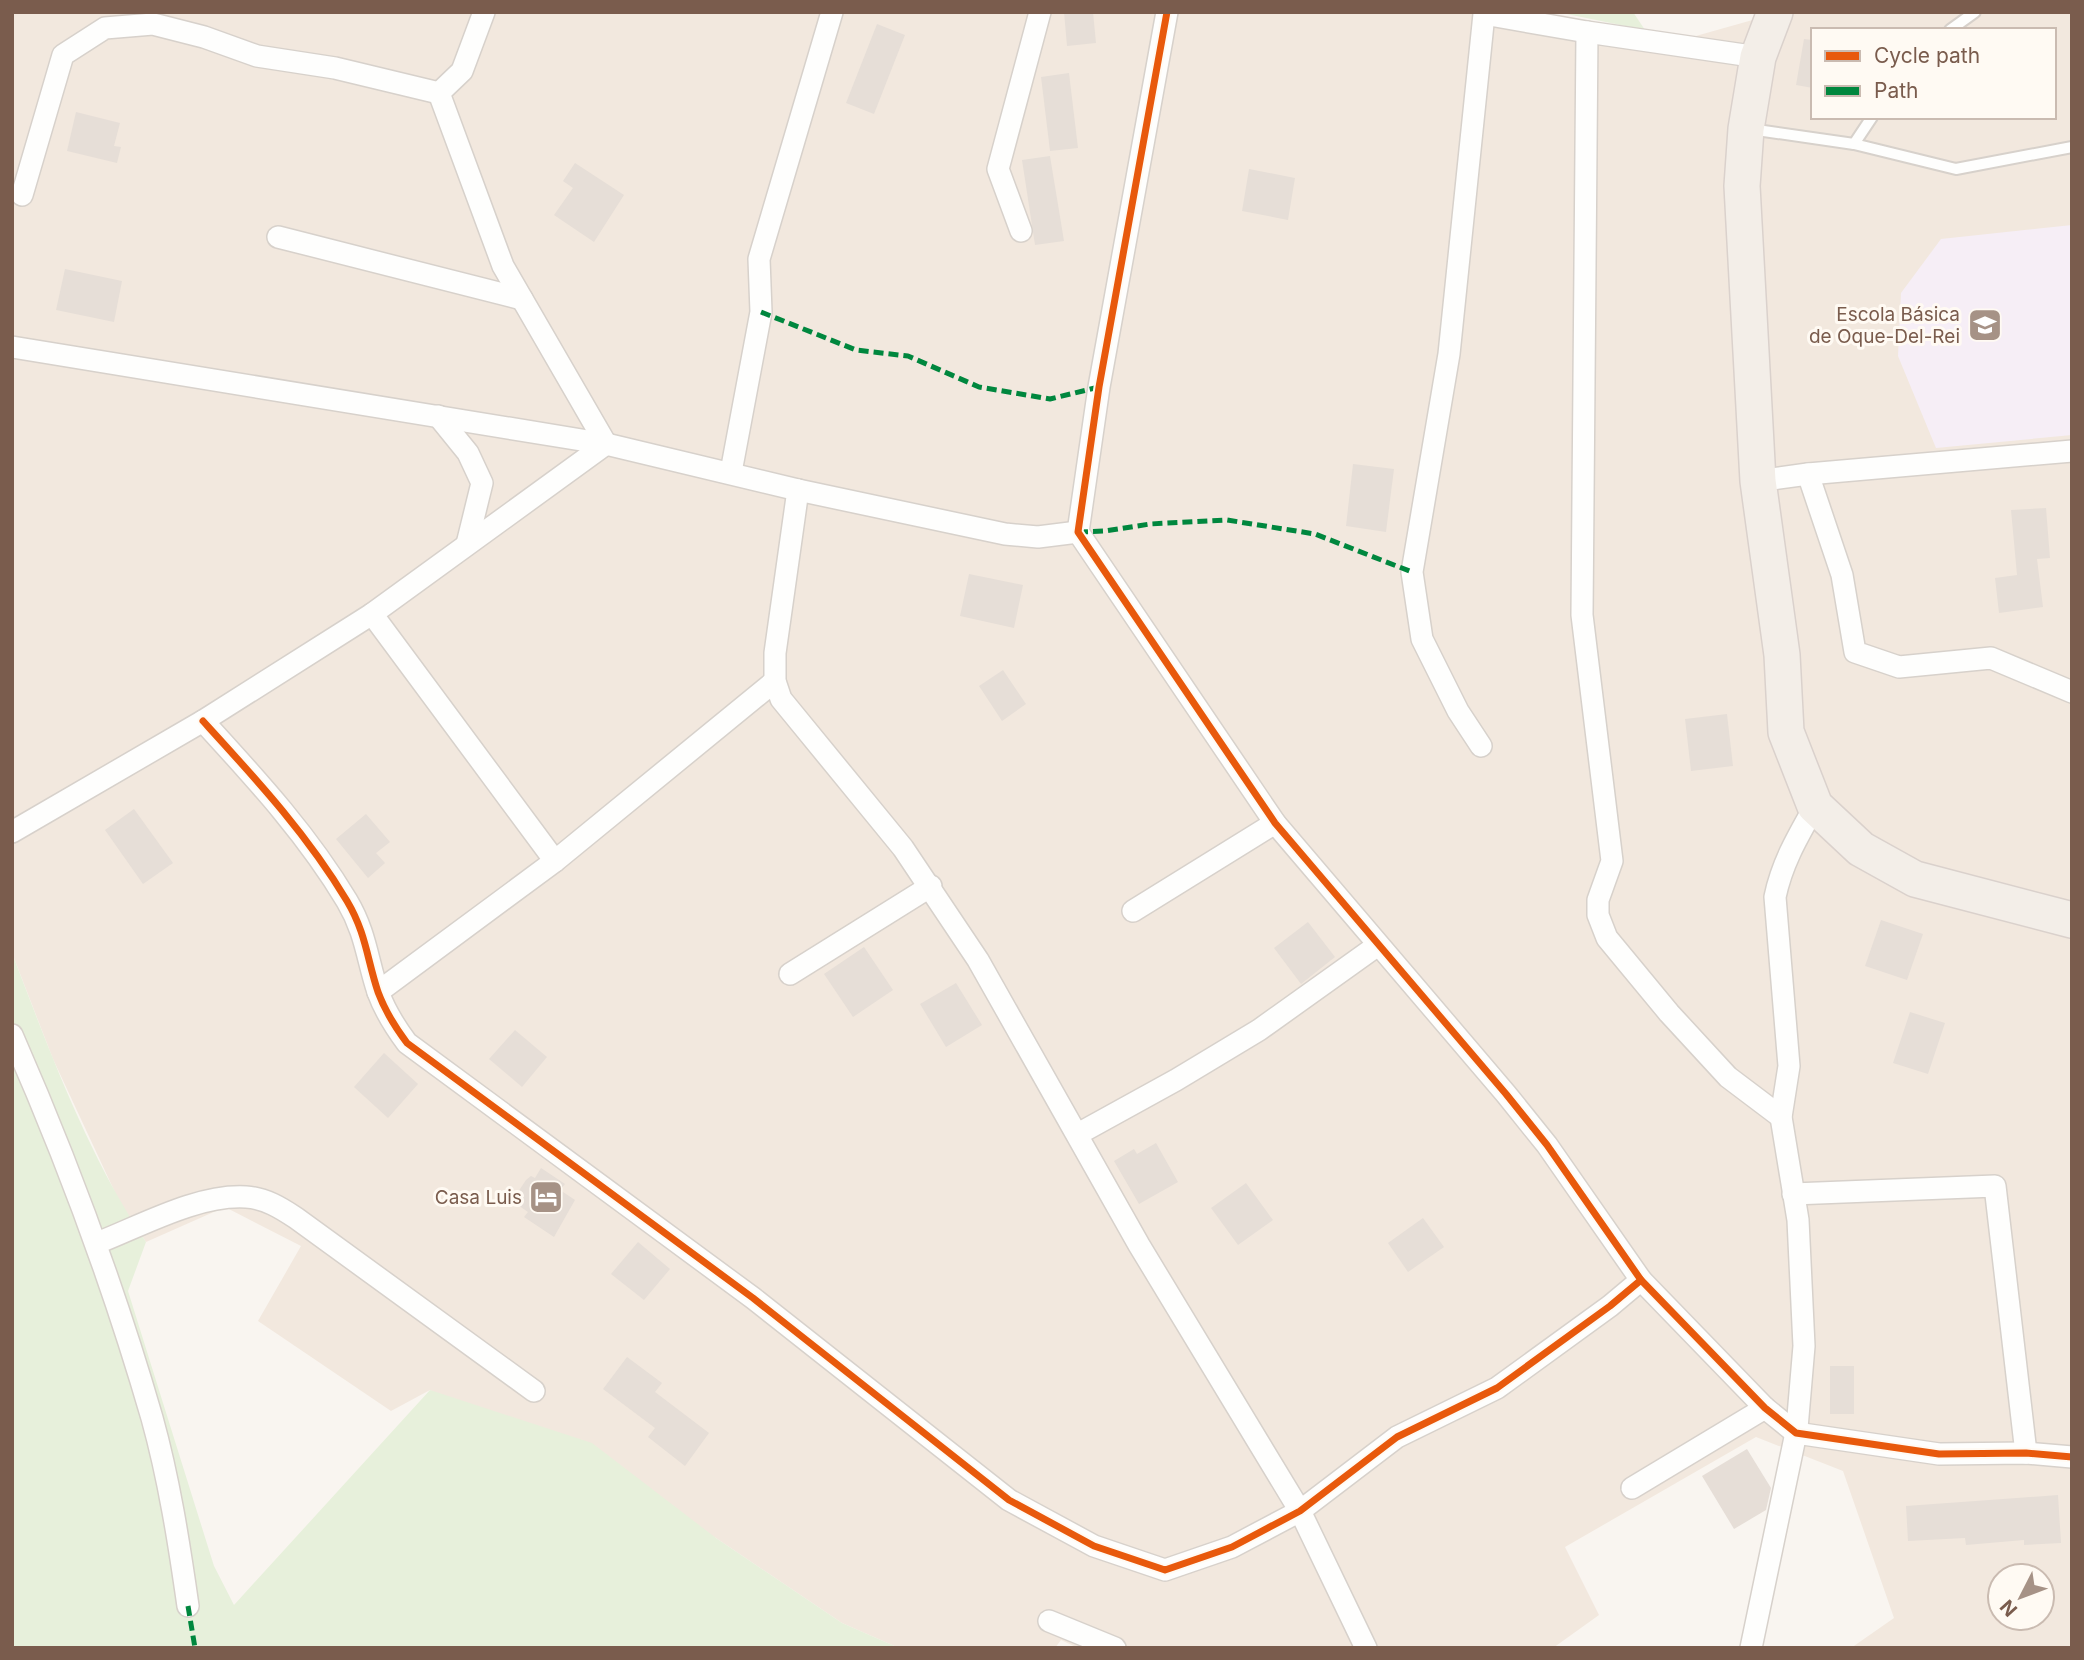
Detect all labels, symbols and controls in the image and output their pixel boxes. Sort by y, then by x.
legend [1811,28,2056,119]
text: Cycle path [1874,43,1980,68]
text: Path [1874,78,1919,103]
place label: Escola Básica de Oque-Del-Rei [1809,303,1960,348]
school or university icon: Escola Básica de Oque-Del-Rei [1966,306,2004,344]
hotel icon: Casa Luis [527,1178,565,1216]
place label: Casa Luis [435,1186,522,1209]
north arrow [1986,1562,2056,1632]
text: N [1995,1595,2022,1621]

